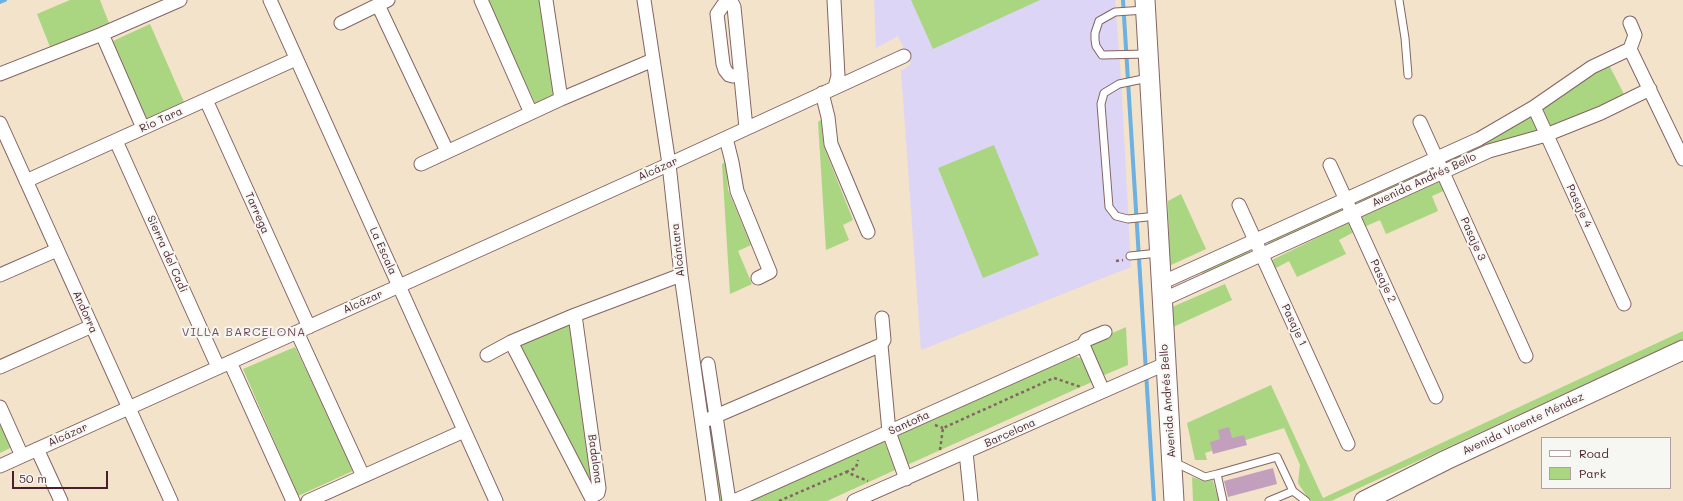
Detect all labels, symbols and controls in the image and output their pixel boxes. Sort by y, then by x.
street label: Río Tara [137,105,185,135]
street label: Avenida Andrés Bello [1370,150,1478,210]
street label: Alcázar [636,154,680,184]
street label: Pasaje 4 [1563,182,1595,230]
street label: Tarrega [242,190,272,236]
street label: Sierra del Cadi [144,213,190,295]
street label: Pasaje 3 [1458,215,1488,263]
street label: Alcántara [669,223,687,277]
street label: La Escala [367,225,399,277]
street label: Pasaje 2 [1367,257,1399,305]
street label: Alcázar [341,287,385,317]
street label: Andorra [70,289,100,335]
street label: Pasaje 1 [1279,302,1309,348]
district label: VILLA BARCELONA [182,325,306,339]
street label: Avenida Andrés Bello [1157,344,1179,458]
street label: Avenida Vicente Méndez [1460,390,1586,458]
street label: Santoña [886,408,932,438]
street label: Barcelona [982,416,1038,450]
street label: Alcázar [46,420,90,450]
street label: Badalona [585,433,605,485]
legend [1541,437,1671,489]
text: Road [1579,445,1609,461]
scale bar [14,463,110,489]
text: Park [1579,465,1606,481]
text: 50 m [19,470,47,486]

